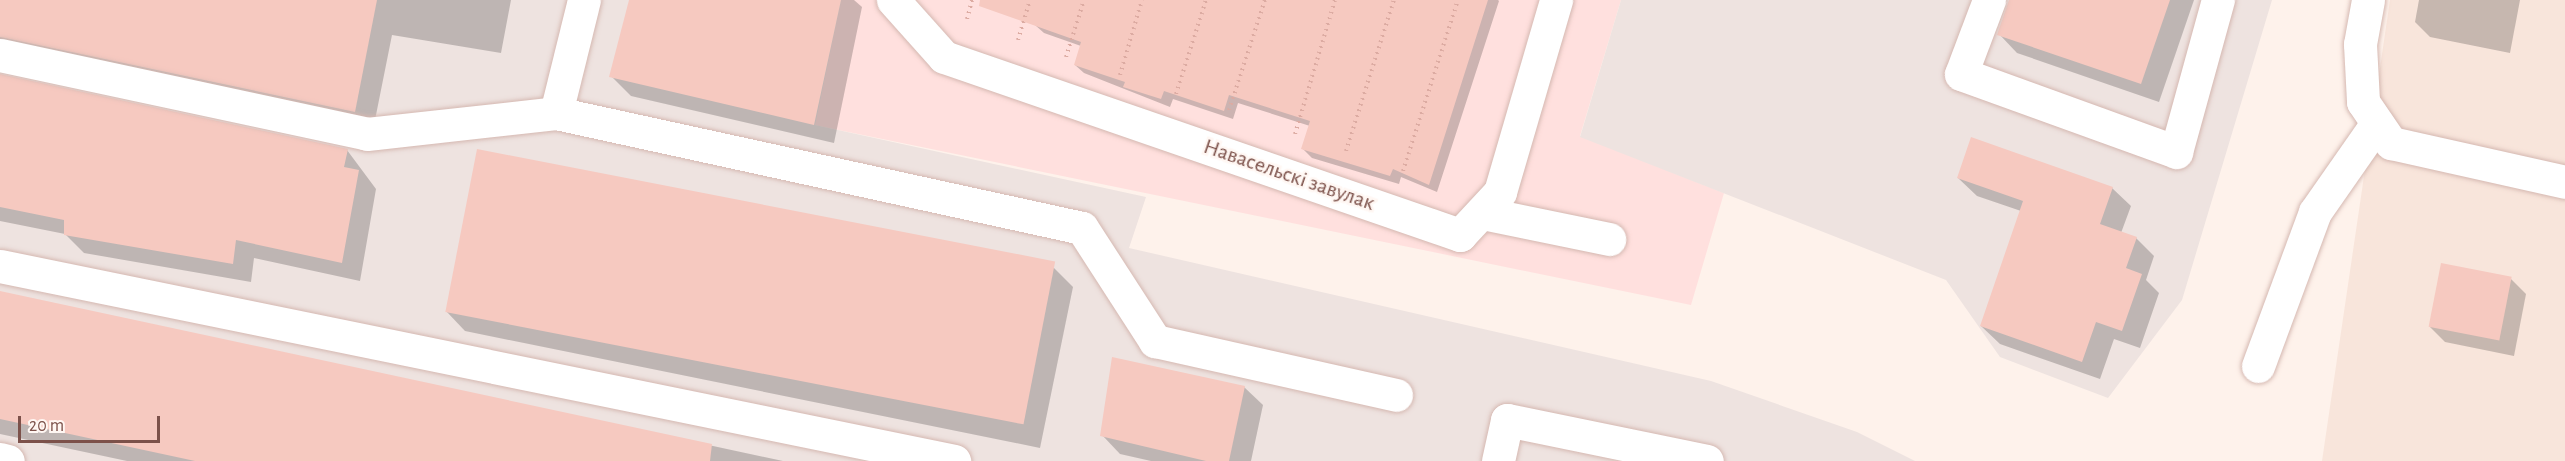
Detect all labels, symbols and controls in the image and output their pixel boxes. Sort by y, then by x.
street label: Навасельскі завулак [1200,133,1378,217]
scale bar [21,404,164,442]
text: 20 m [29,417,64,435]

